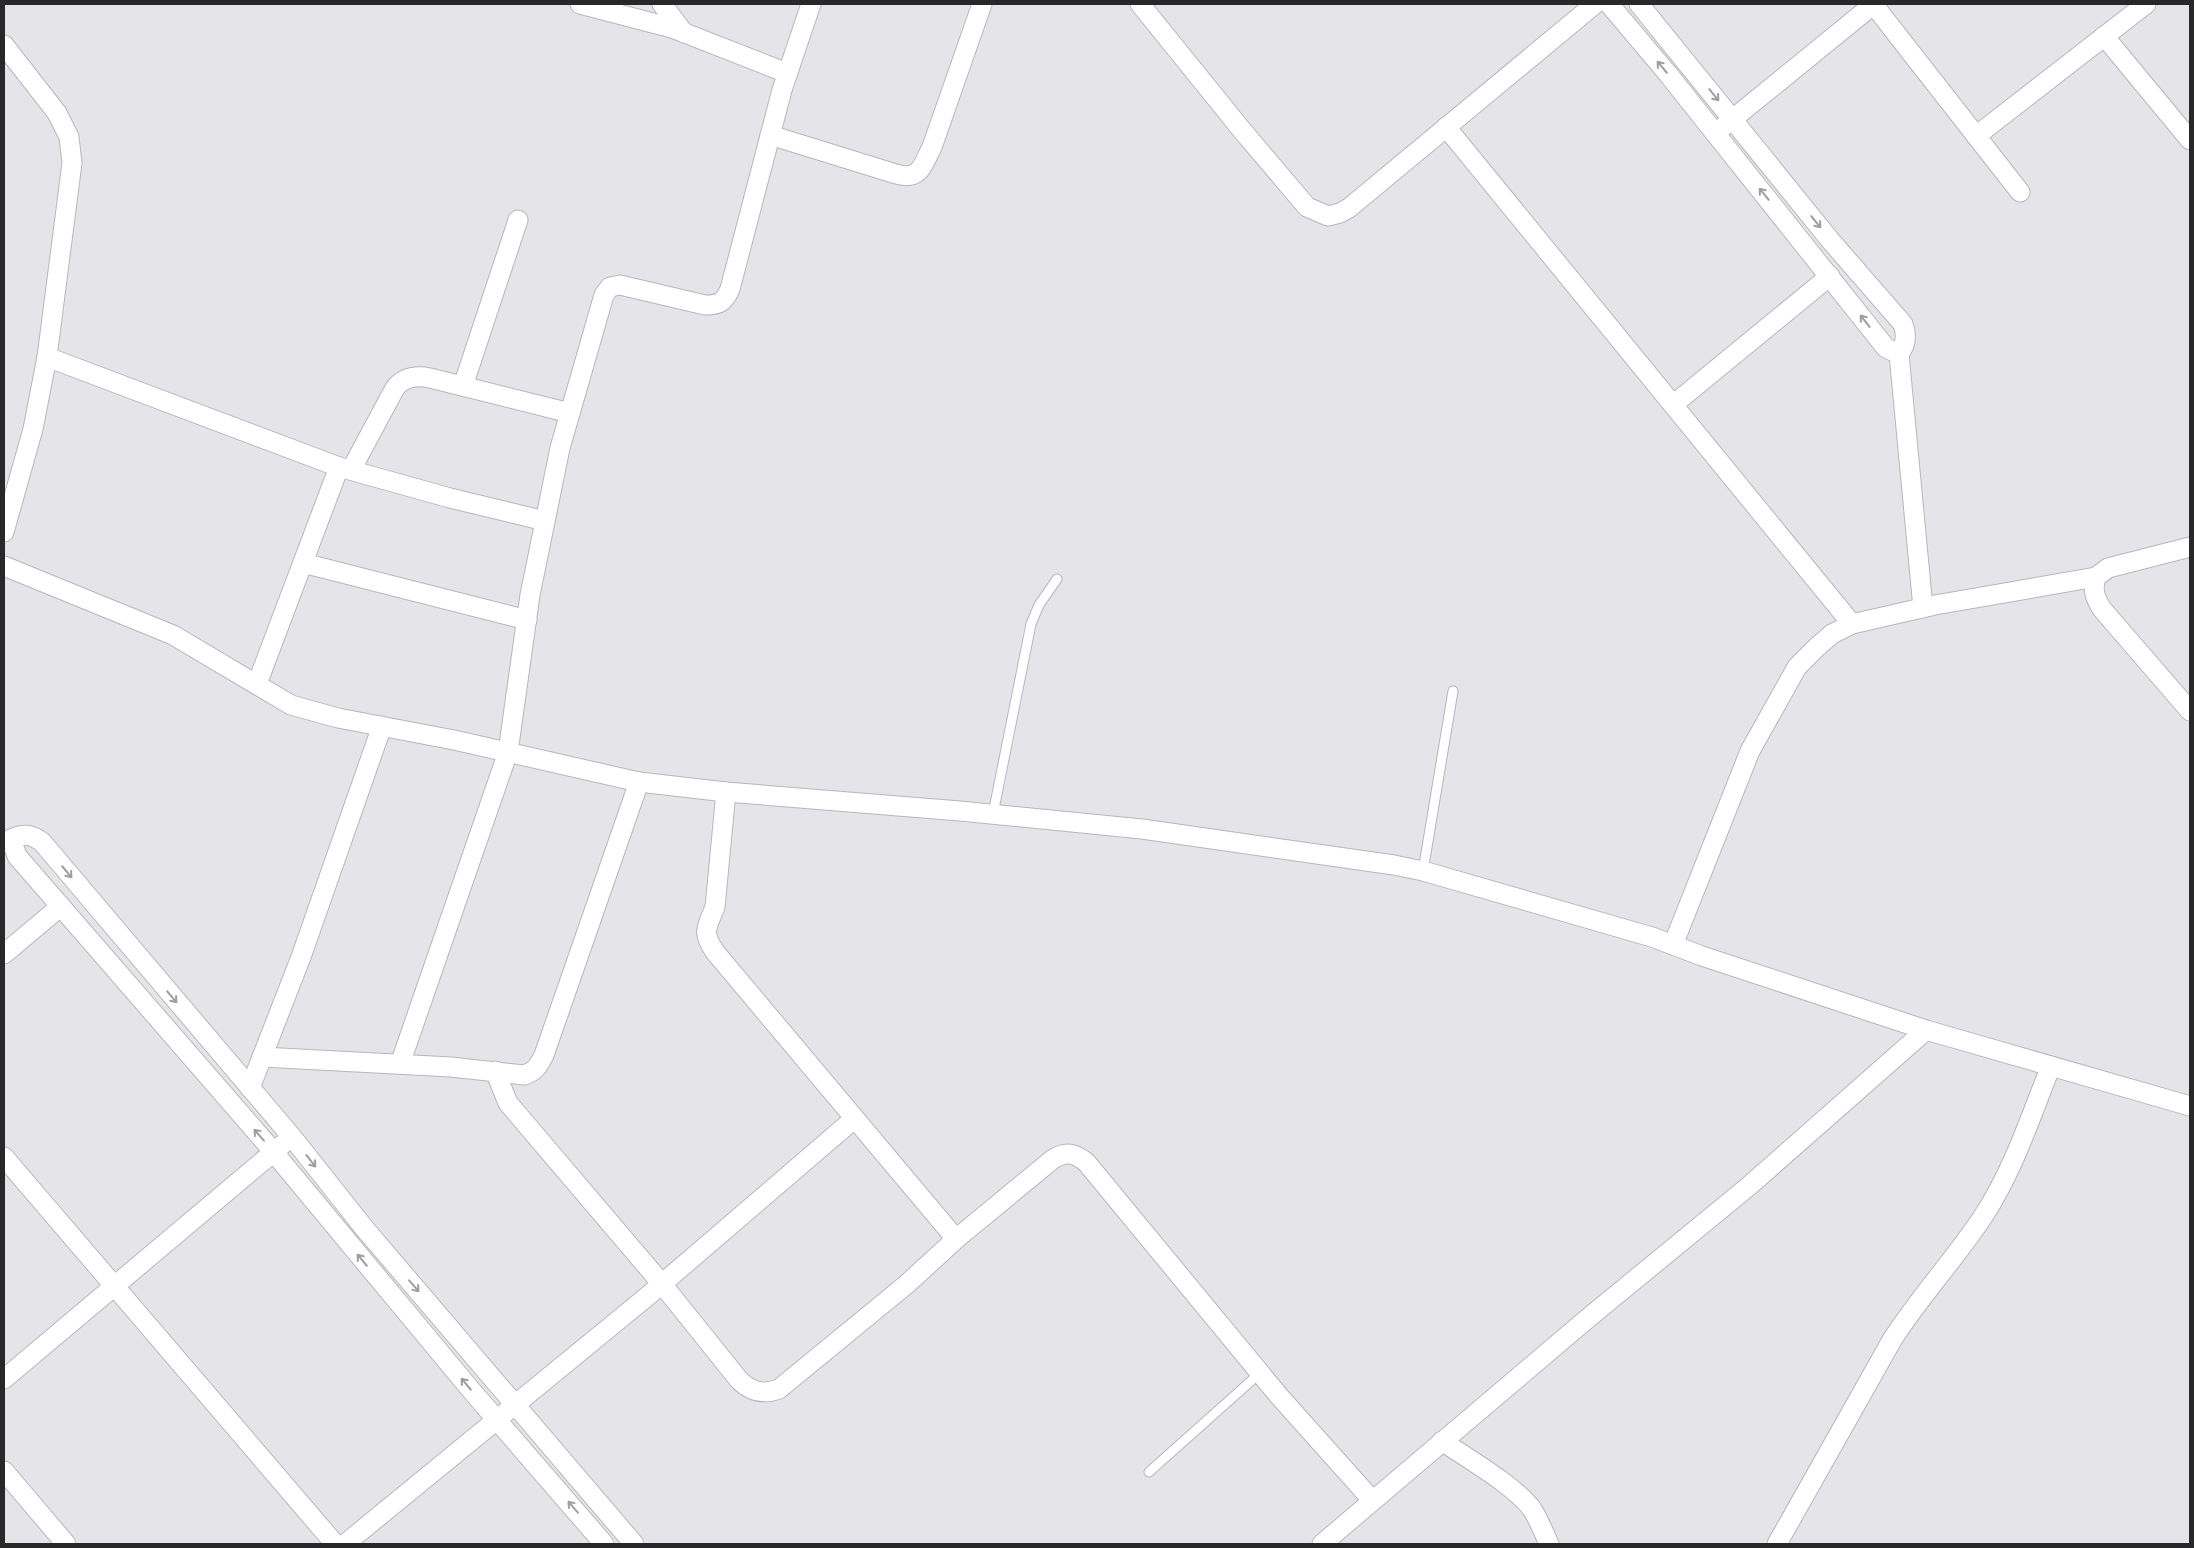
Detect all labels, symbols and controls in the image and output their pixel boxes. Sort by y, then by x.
one-way arrow [1657,61,1668,74]
one-way arrow [1709,89,1720,102]
one-way arrow [1759,188,1770,201]
one-way arrow [1811,215,1822,228]
one-way arrow [1860,314,1870,328]
one-way arrow [61,866,73,879]
one-way arrow [166,990,178,1003]
one-way arrow [253,1128,264,1141]
one-way arrow [305,1154,316,1167]
one-way arrow [357,1253,368,1266]
one-way arrow [409,1279,420,1292]
one-way arrow [461,1378,472,1391]
one-way arrow [567,1501,578,1514]

